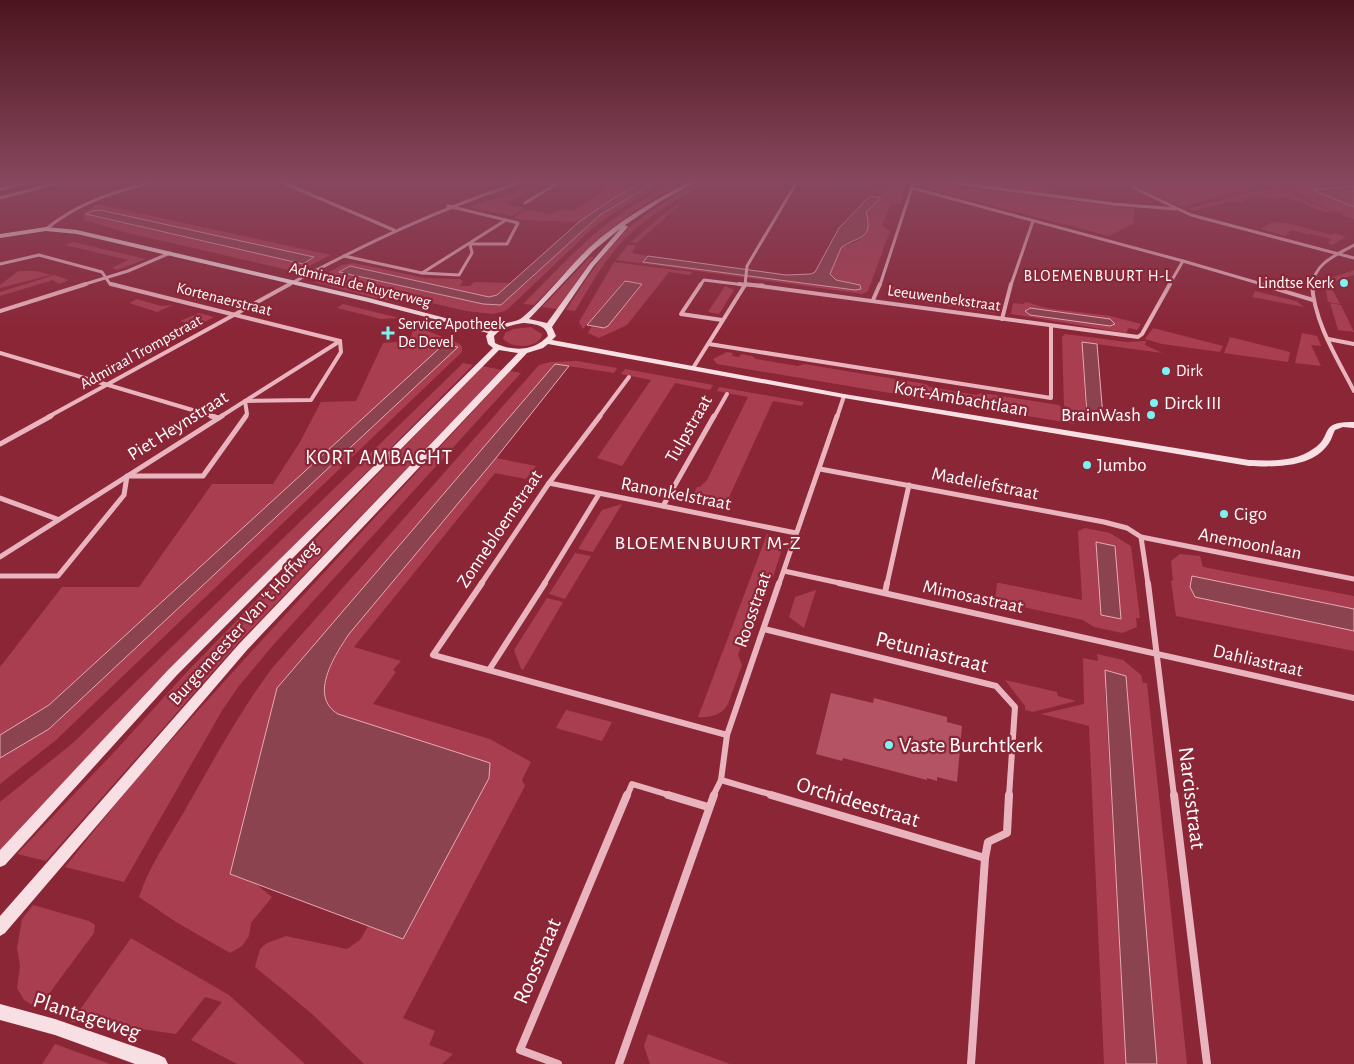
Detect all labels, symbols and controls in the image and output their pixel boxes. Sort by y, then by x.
street label: Admiraal de Ruyterweg [287,260,433,311]
district label: BLOEMENBUURT H-L [1024,268,1172,284]
place label: Lindtse Kerk [1258,275,1335,291]
marker: Lindtse Kerk [1338,277,1350,289]
street label: Kortenaerstraat [175,279,273,319]
street label: Leeuwenbekstraat [886,282,1002,314]
street label: Admiraal Trompstraat [77,312,205,392]
place label: Service Apotheek De Devel [398,316,506,350]
marker: Service Apotheek De Devel [382,327,394,339]
place label: Dirk [1176,363,1203,379]
marker: Dirk [1160,365,1172,377]
street label: Kort-Ambachtlaan [893,378,1029,420]
street label: Piet Heynstraat [124,388,232,464]
street label: Tulpstraat [662,392,716,466]
place label: Dirck III [1164,394,1221,413]
marker: Dirck III [1148,397,1160,409]
place label: BrainWash [1061,406,1141,425]
marker: BrainWash [1145,409,1157,421]
district label: KORT AMBACHT [305,447,453,468]
place label: Jumbo [1097,456,1147,475]
marker: Jumbo [1081,459,1093,471]
street label: Madeliefstraat [930,464,1040,504]
street label: Zonnebloemstraat [454,467,546,591]
street label: Ranonkelstraat [619,474,733,514]
place label: Cigo [1234,505,1267,524]
marker: Cigo [1218,508,1230,520]
street label: Anemoonlaan [1197,525,1303,563]
district label: BLOEMENBUURT M-Z [615,533,801,553]
street label: Burgemeester Van 't Hoffweg [165,536,323,709]
street label: Roosstraat [731,570,775,650]
street label: Mimosastraat [921,577,1025,617]
street label: Petuniastraat [874,627,990,677]
street label: Dahliastraat [1211,641,1305,681]
place label: Vaste Burchtkerk [899,734,1043,756]
marker: Vaste Burchtkerk [883,739,895,751]
street label: Narcisstraat [1175,746,1209,850]
street label: Orchideestraat [794,773,922,831]
street label: Roosstraat [509,915,565,1007]
street label: Plantageweg [31,988,144,1044]

